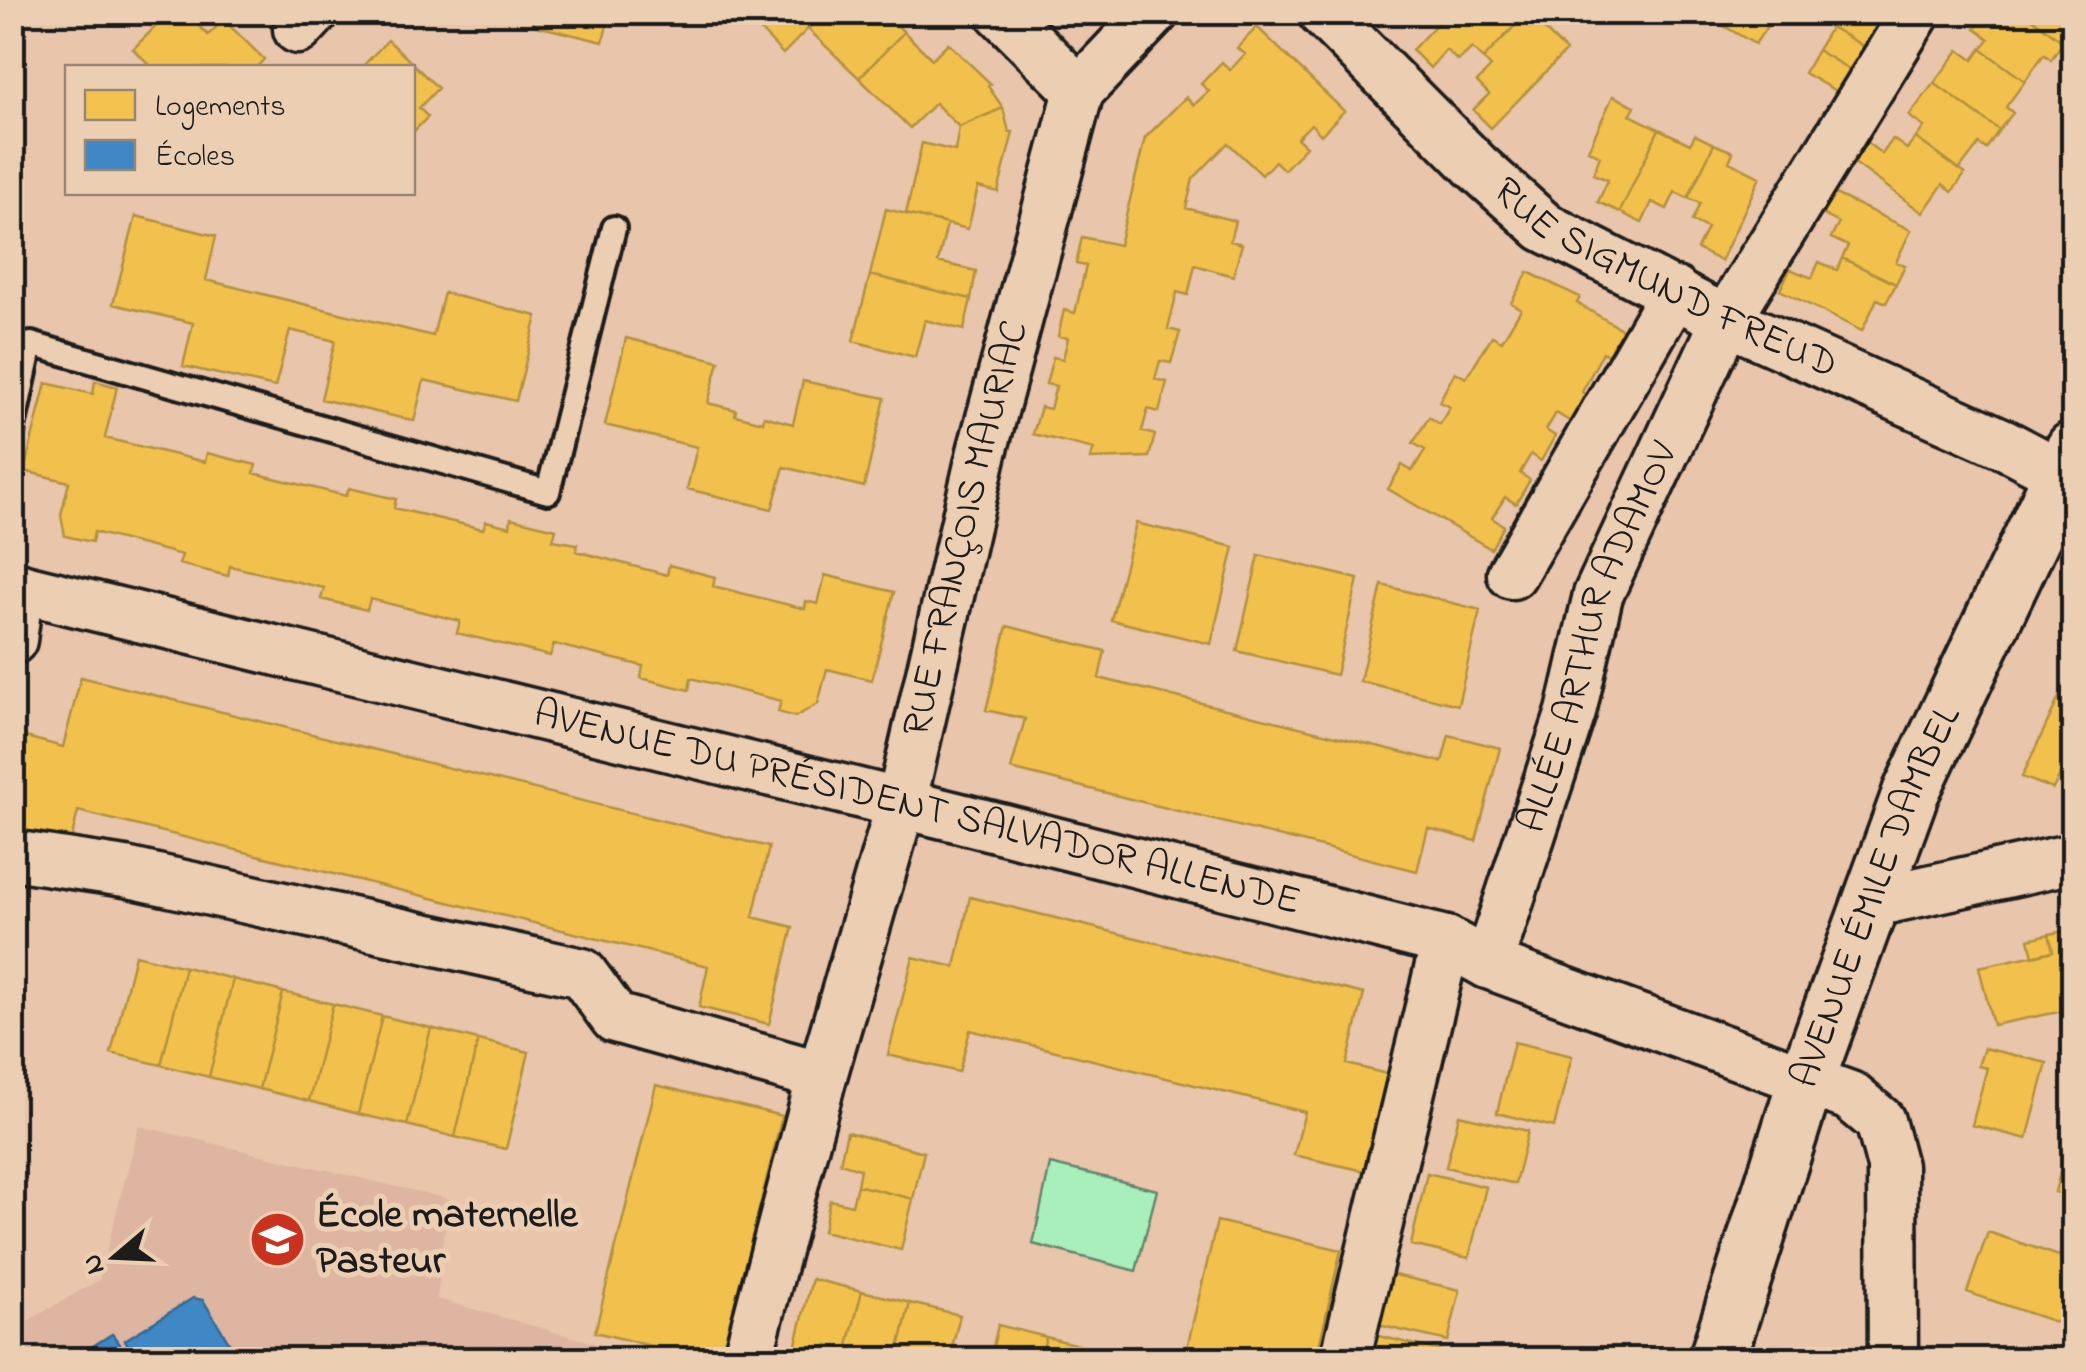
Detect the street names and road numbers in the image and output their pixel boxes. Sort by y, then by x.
street label: RUE SIGMUND FREUD [1479,164,1847,395]
street label: RUE FRANÇOIS MAURIAC [888,314,1045,742]
street label: ALLÉE ARTHUR ADAMOV [1504,433,1695,841]
street label: AVENUE DU PRÉSIDENT SALVADOR ALLENDE [528,685,1306,932]
street label: AVENUE ÉMILE DAMBEL [1776,696,1977,1096]

